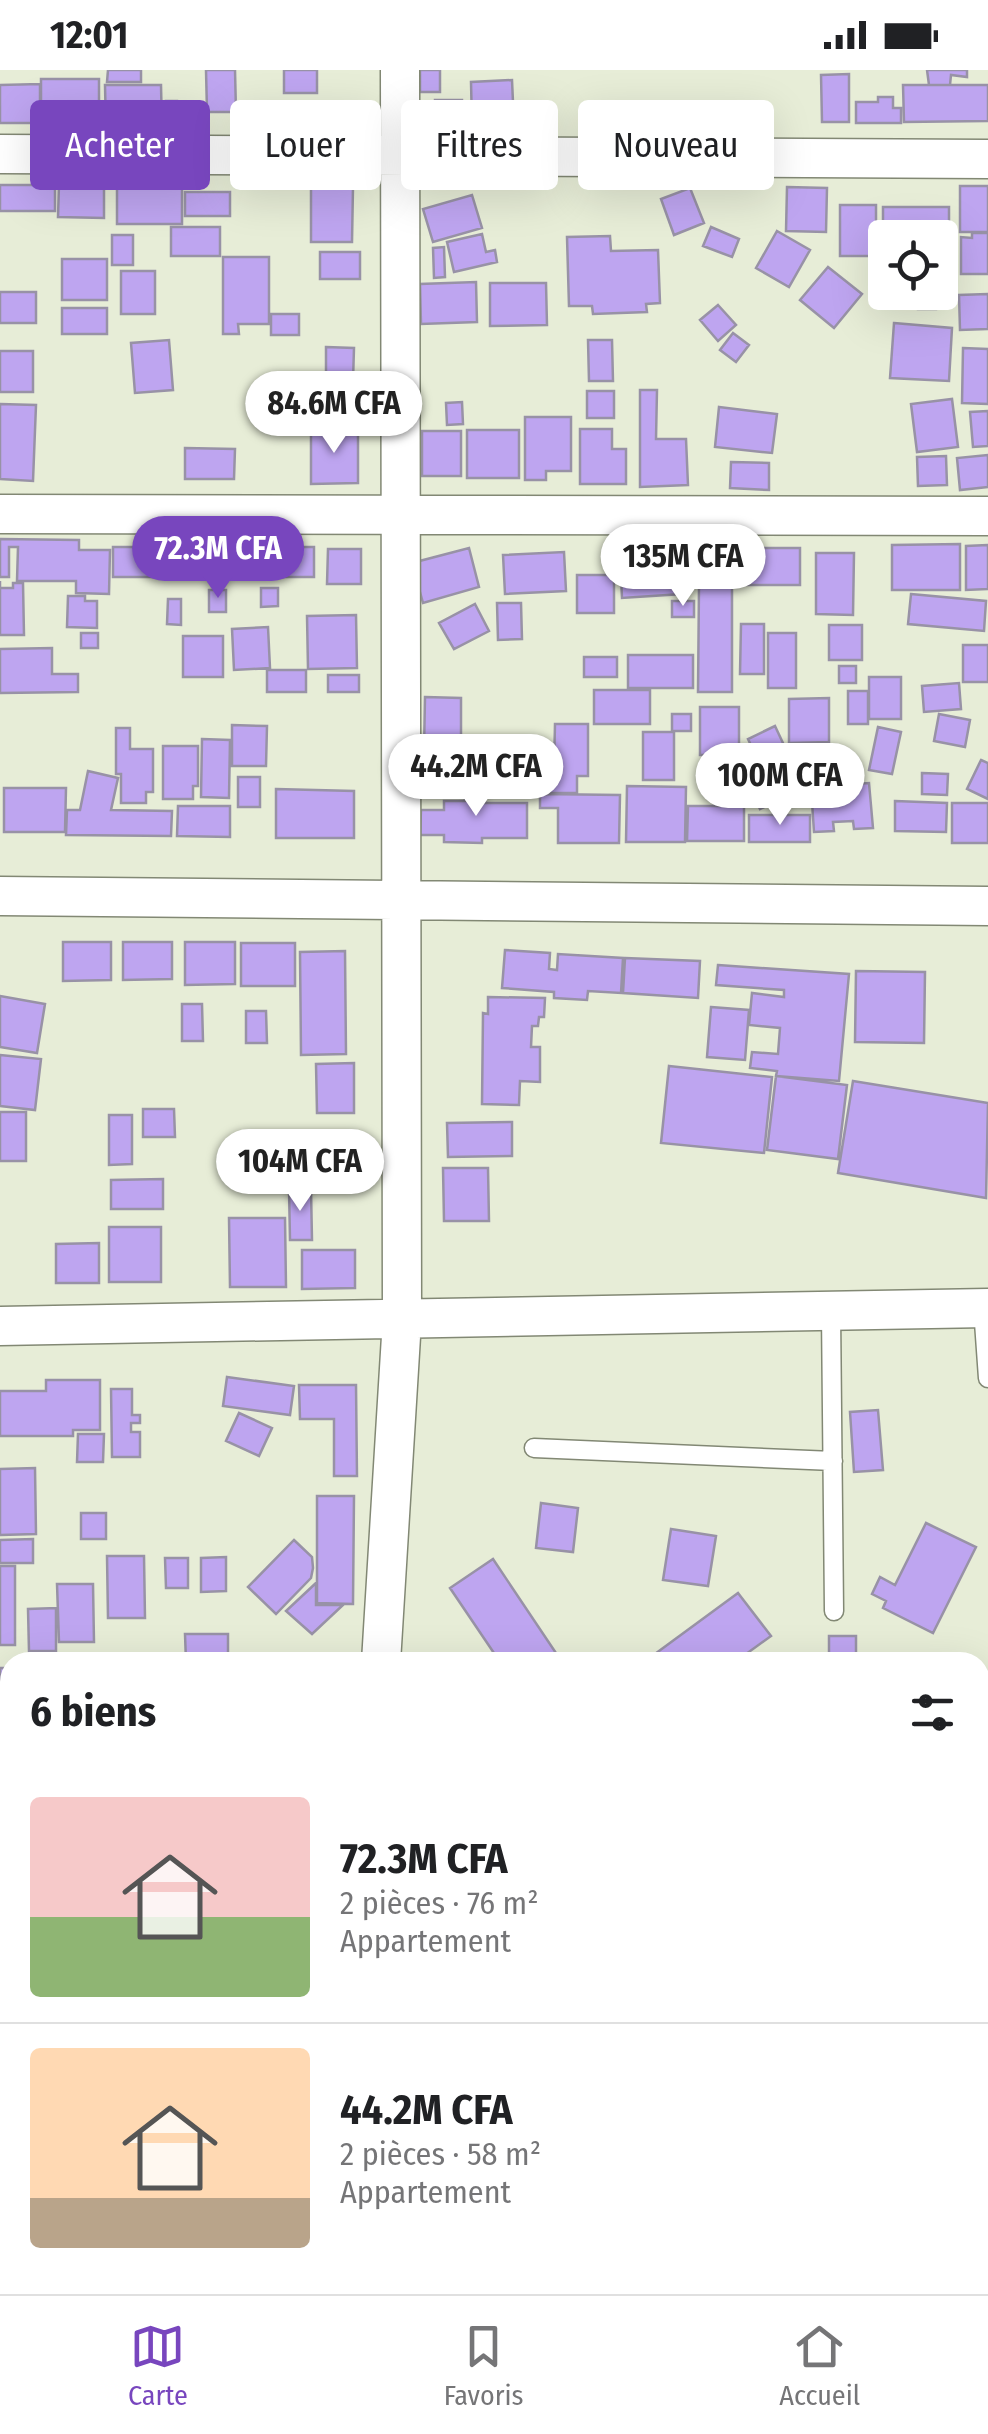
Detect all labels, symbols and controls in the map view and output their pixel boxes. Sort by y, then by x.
text: 12:01 [50,12,128,58]
chip: Acheter [30,100,210,190]
chip: Louer [230,100,381,190]
chip: Filtres [401,100,558,190]
chip: Nouveau [578,100,774,190]
map controls [868,220,958,310]
button: locate [868,220,958,310]
pin: 84.6M CFA [220,371,448,456]
text: 84.6M CFA [267,384,401,422]
pin: 72.3M CFA [104,516,332,601]
pin: 135M CFA [580,524,786,609]
text: 72.3M CFA [154,529,282,567]
text: 135M CFA [623,537,743,575]
pin: 44.2M CFA [362,734,590,819]
pin: 100M CFA [677,743,883,828]
text: 44.2M CFA [410,747,542,785]
text: 100M CFA [718,756,842,794]
pin: 104M CFA [197,1129,403,1214]
text: 104M CFA [238,1142,362,1180]
icon: filters [905,1685,960,1740]
text: 6 biens [30,1687,156,1737]
text: 72.3M CFA [340,1834,508,1884]
icon: home [110,1837,230,1957]
text: 2 pièces · 76 m² [340,1884,539,1922]
text: Appartement [340,1922,511,1960]
text: 44.2M CFA [340,2085,512,2135]
icon: home [110,2088,230,2208]
text: 2 pièces · 58 m² [340,2135,541,2173]
text: Appartement [340,2173,511,2211]
tab: Carte [128,2319,188,2412]
tab: Favoris [444,2319,523,2412]
tab: Accueil [779,2319,860,2412]

